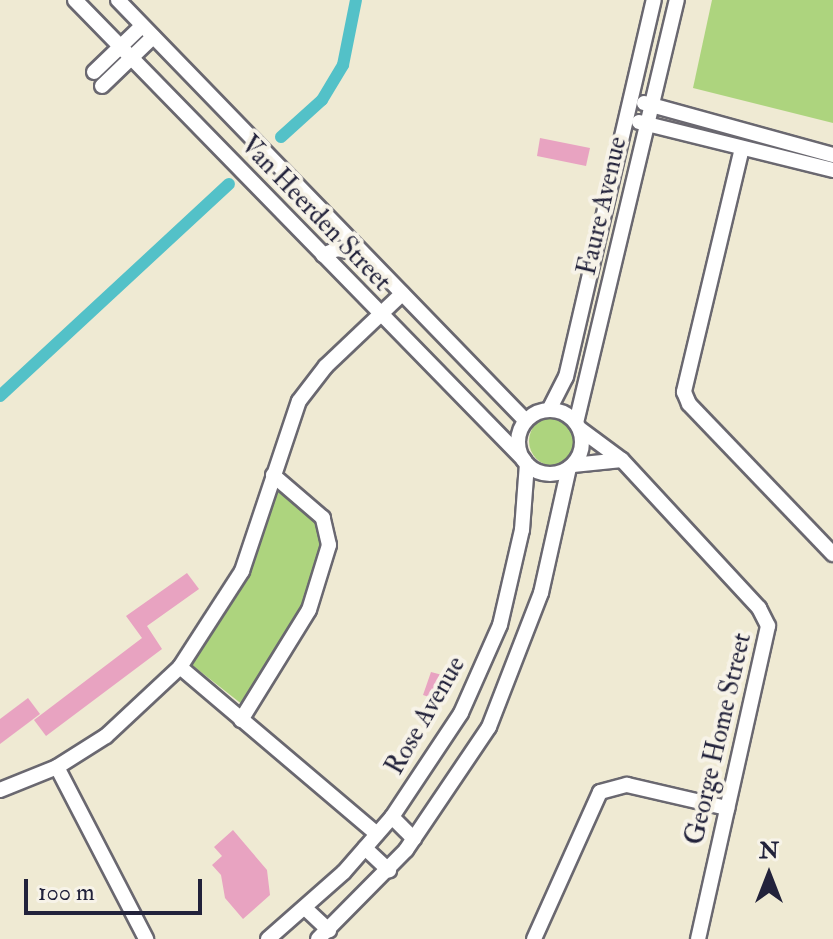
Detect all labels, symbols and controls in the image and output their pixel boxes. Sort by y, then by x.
street label: Van Heerden Street [233,130,397,298]
street label: Faure Avenue [572,134,634,278]
street label: George Home Street [679,630,759,848]
street label: Rose Avenue [380,651,472,781]
north arrow [729,835,809,915]
text: N [759,837,779,865]
scale bar [28,863,206,913]
text: 100 m [38,877,95,908]

